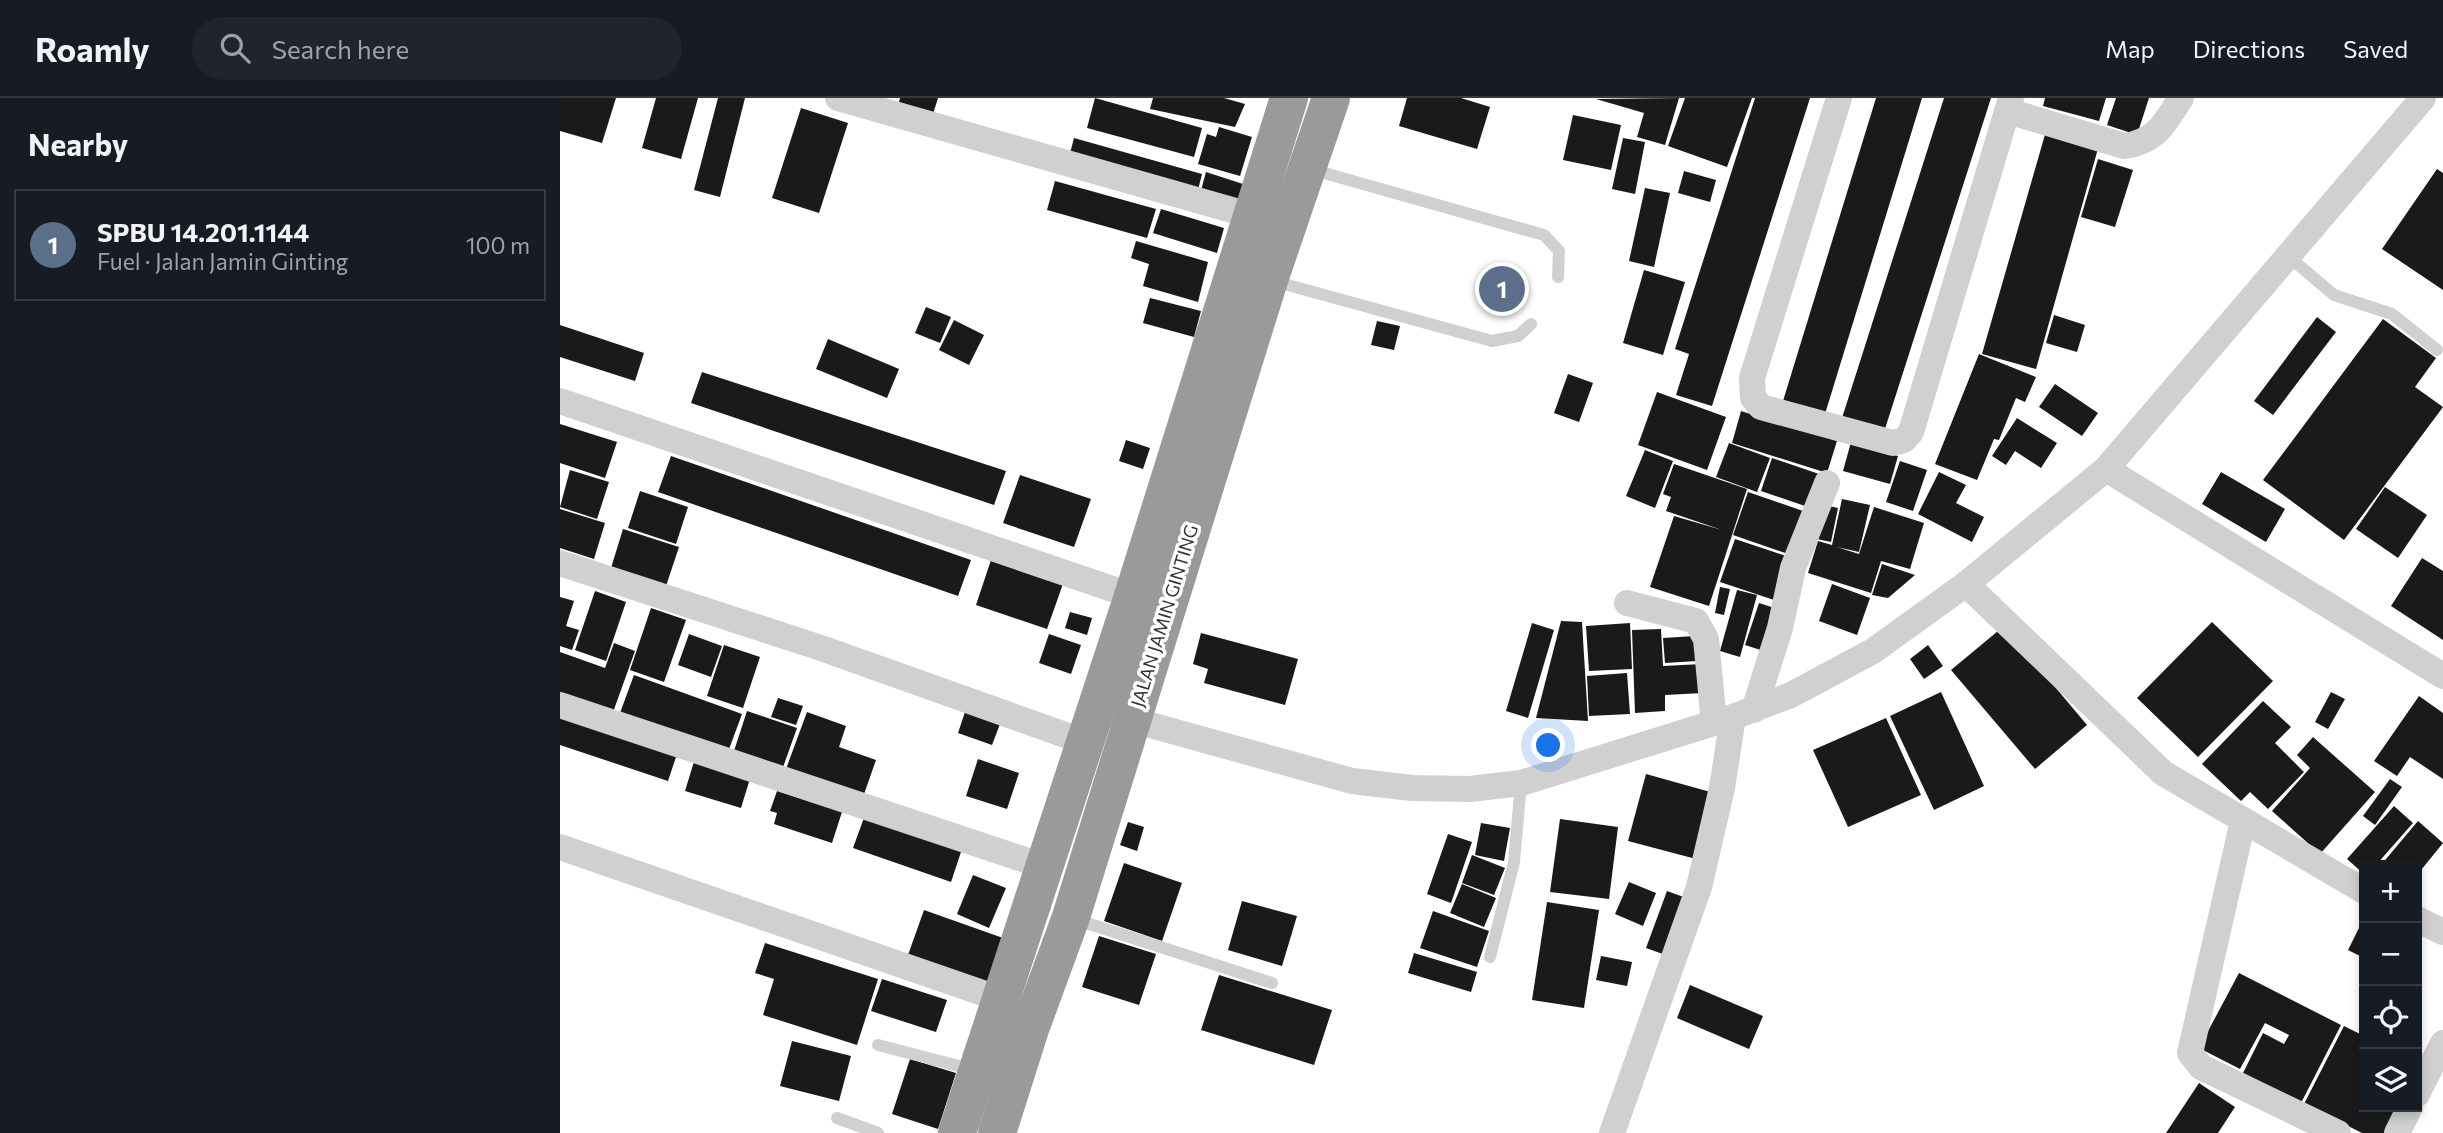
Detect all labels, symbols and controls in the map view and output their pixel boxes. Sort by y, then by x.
search box [192,17,682,80]
text: Roamly [35,28,150,69]
icon: search [216,29,254,67]
text: Search here [272,33,409,64]
text: Map [2105,34,2155,63]
text: Directions [2193,34,2305,63]
text: Saved [2343,34,2408,63]
text: Nearby [28,125,128,162]
text: SPBU 14.201.1144 [97,216,309,247]
text: 1 [48,231,58,259]
text: 100 m [466,231,530,259]
text: Fuel · Jalan Jamin Ginting [97,247,348,275]
pin: 1 [1479,263,1525,315]
street label: JALAN JAMIN GINTING [1126,522,1202,710]
your location [1531,728,1565,762]
map controls [2359,860,2422,1112]
button: + [2359,860,2422,923]
button: − [2359,923,2422,986]
button: locate [2359,986,2422,1049]
button: layers [2359,1049,2422,1112]

